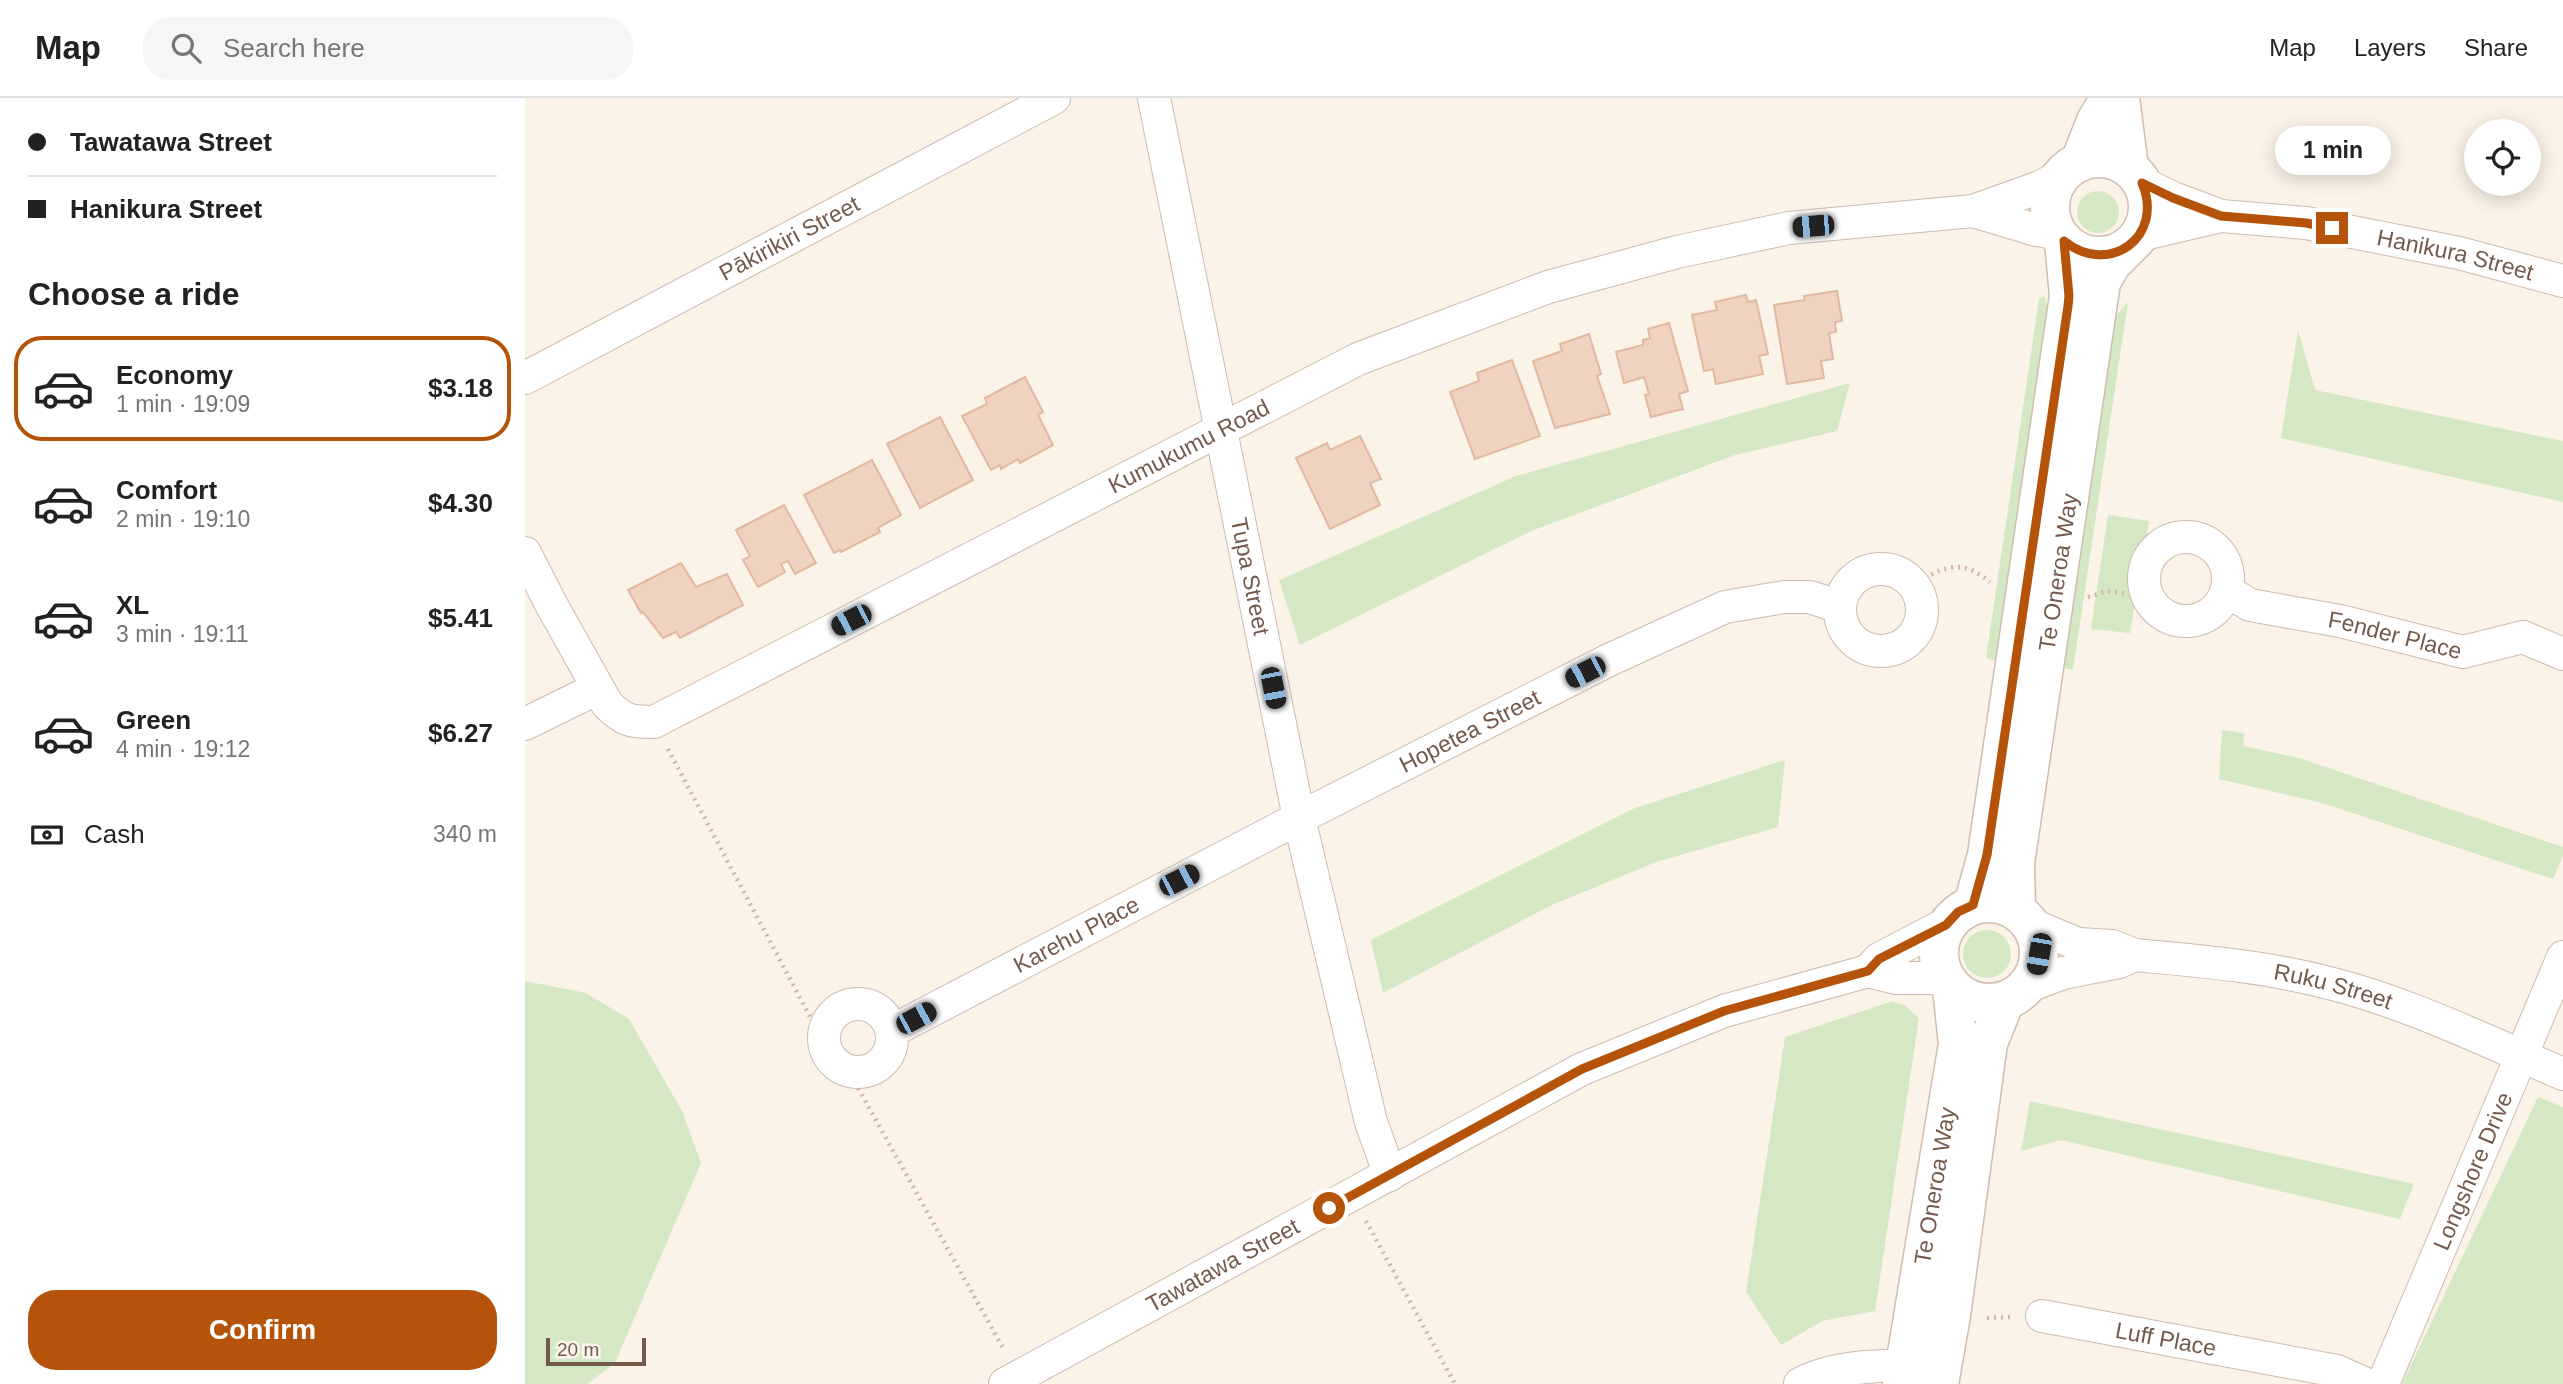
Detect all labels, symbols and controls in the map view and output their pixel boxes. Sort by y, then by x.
search box [143,17,633,80]
text: Map [35,29,101,66]
icon: search [167,29,205,67]
text: Search here [223,33,365,63]
text: Map [2269,34,2316,61]
text: Layers [2354,34,2426,61]
text: Share [2464,34,2528,61]
map controls [2464,119,2541,196]
button: locate [2464,119,2541,196]
text: Tawatawa Street [70,127,272,157]
callout: 1 min [2274,127,2390,176]
text: 1 min [2303,137,2363,163]
street label: Pākirikiri Street [715,190,864,286]
text: Hanikura Street [70,194,262,224]
route end [2316,212,2348,244]
car [1792,214,1835,238]
street label: Hanikura Street [2375,224,2537,286]
text: Choose a ride [28,276,240,312]
icon: car [32,357,95,420]
text: Economy [116,360,233,390]
text: $3.18 [428,373,493,403]
text: 1 min · 19:09 [116,391,250,417]
street label: Kumukumu Road [1104,394,1274,499]
icon: car [32,472,95,535]
text: Comfort [116,475,217,505]
text: $4.30 [428,488,493,518]
street label: Te Oneroa Way [2034,491,2083,653]
text: 2 min · 19:10 [116,506,250,532]
street label: Tupa Street [1226,515,1275,638]
icon: car [32,587,95,650]
text: XL [116,590,149,620]
car [828,601,875,639]
text: $5.41 [428,603,493,633]
street label: Fender Place [2326,606,2464,664]
text: 3 min · 19:11 [116,621,249,647]
car [1562,653,1609,691]
car [1259,665,1288,711]
street label: Hopetea Street [1395,684,1545,778]
icon: car [32,702,95,765]
text: Green [116,705,191,735]
text: $6.27 [428,718,493,748]
text: 4 min · 19:12 [116,736,250,762]
icon: cash [28,816,66,854]
text: Cash [84,819,145,849]
text: 340 m [433,821,497,847]
car [1156,861,1203,899]
street label: Karehu Place [1009,891,1144,978]
car [2026,931,2053,977]
street label: Ruku Street [2272,958,2396,1015]
car [893,999,940,1037]
street label: Longshore Drive [2428,1088,2518,1254]
street label: Te Oneroa Way [1909,1105,1960,1266]
route start [1313,1192,1345,1224]
street label: Tawatawa Street [1142,1213,1304,1317]
button: Confirm [28,1290,497,1370]
street label: Luff Place [2113,1317,2218,1361]
scale bar [546,1335,646,1367]
text: 20 m [557,1339,599,1360]

